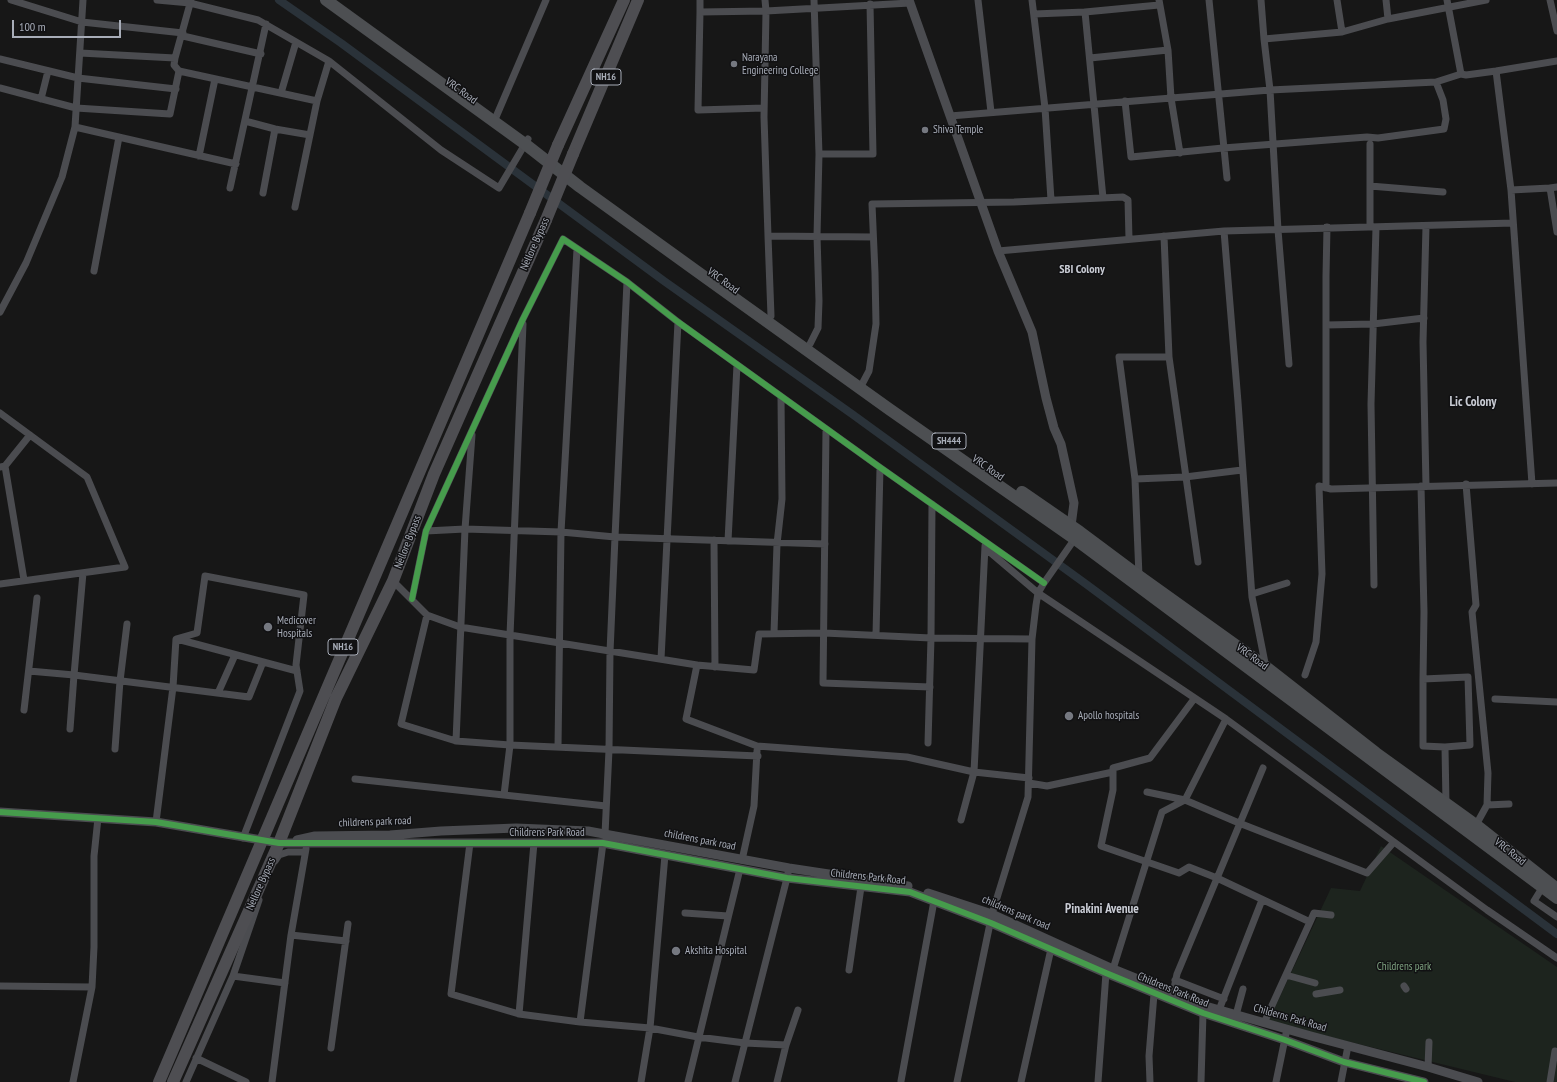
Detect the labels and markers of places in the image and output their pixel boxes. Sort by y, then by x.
place label: Narayana Engineering College [742,51,818,77]
marker: Narayana Engineering College [729,59,739,69]
place label: Shiva Temple [933,123,983,137]
marker: Shiva Temple [920,125,930,135]
place label: Medicover Hospitals [277,614,316,640]
marker: Medicover Hospitals [262,621,274,633]
place label: Apollo hospitals [1078,709,1139,723]
marker: Apollo hospitals [1063,710,1075,722]
place label: Akshita Hospital [685,944,747,958]
marker: Akshita Hospital [670,945,682,957]

